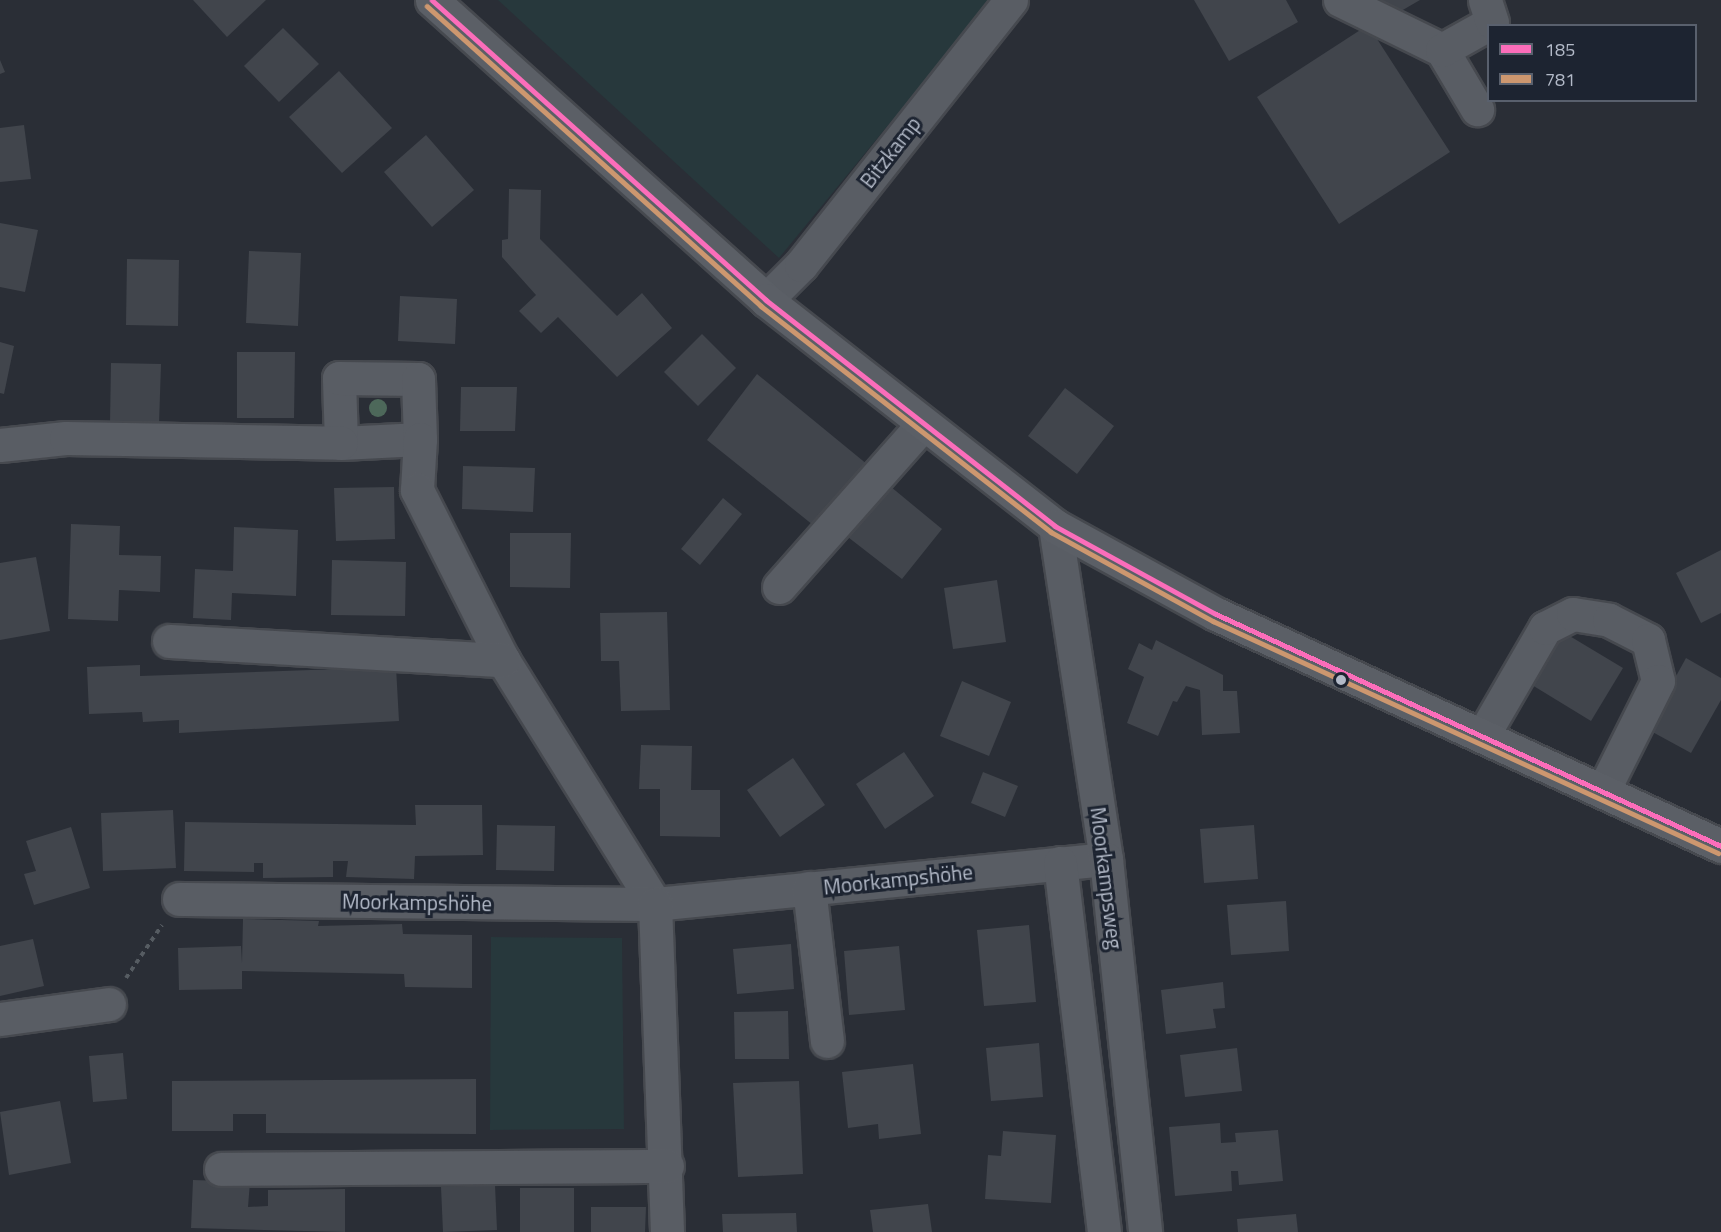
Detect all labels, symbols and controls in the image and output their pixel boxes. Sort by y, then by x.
legend [1487,24,1697,102]
text: 185 [1545,36,1575,63]
text: 781 [1545,66,1575,93]
street label: Bitzkamp [854,111,926,193]
unlabelled marker [1335,674,1347,686]
street label: Moorkampsweg [1086,805,1128,951]
street label: Moorkampshöhe [822,859,974,899]
street label: Moorkampshöhe [342,888,492,916]

